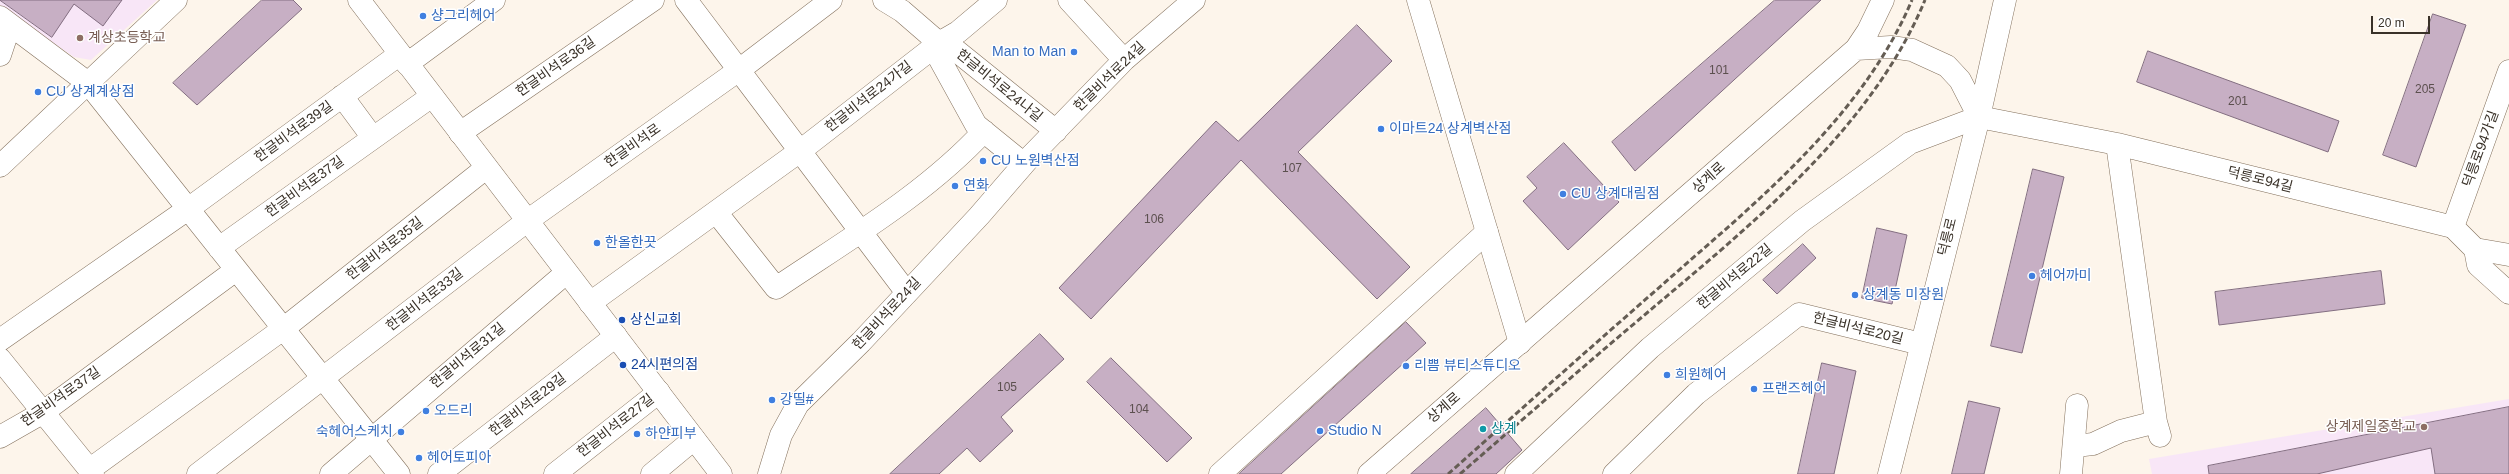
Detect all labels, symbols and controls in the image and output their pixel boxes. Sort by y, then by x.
place label: 샹그리헤어 [431,8,495,24]
scale bar [2373,8,2432,34]
marker: 샹그리헤어 [418,11,428,21]
text: 20 m [2378,16,2405,30]
place label: 계상초등학교 [88,30,165,46]
marker: 계상초등학교 [75,33,85,43]
street label: 한글비석로36길 [513,33,599,101]
street label: 한글비석로24길 [1071,39,1149,115]
place label: Man to Man [992,44,1066,60]
street label: 한글비석로24나길 [953,46,1045,126]
marker: Man to Man [1069,47,1079,57]
street label: 한글비석로24가길 [822,58,916,136]
house number: 101 [1709,64,1729,78]
house number: 205 [2415,83,2435,97]
place label: CU 상계계상점 [46,84,135,100]
marker: CU 상계계상점 [33,87,43,97]
house number: 201 [2228,95,2248,109]
street label: 한글비석로39길 [252,98,336,166]
street label: 덕릉로94가길 [2459,109,2503,189]
street label: 한글비석로 [602,121,664,171]
place label: 이마트24 상계벽산점 [1389,121,1512,137]
marker: 이마트24 상계벽산점 [1376,124,1386,134]
street label: 한글비석로37길 [263,153,347,221]
place label: CU 노원벽산점 [991,153,1080,169]
marker: CU 노원벽산점 [978,156,988,166]
street label: 상계로 [1689,159,1729,197]
house number: 107 [1282,162,1302,176]
street label: 덕릉로94길 [2225,164,2295,196]
place label: 연화 [963,178,989,194]
marker: 연화 [950,181,960,191]
place label: CU 상계대림점 [1571,186,1660,202]
marker: CU 상계대림점 [1558,189,1568,199]
house number: 106 [1144,213,1164,227]
street label: 한글비석로35길 [343,214,427,284]
street label: 덕릉로 [1935,216,1961,258]
place label: 한올한끗 [605,235,657,251]
marker: 한올한끗 [592,238,602,248]
street label: 한글비석로22길 [1694,241,1776,313]
street label: 한글비석로33길 [383,265,467,335]
place label: 헤어까미 [2040,268,2092,284]
marker: 헤어까미 [2027,271,2037,281]
street label: 한글비석로24길 [849,274,925,354]
place label: 상계동 미장원 [1863,287,1944,303]
marker: 상계동 미장원 [1850,290,1860,300]
street label: 한글비석로20길 [1811,310,1905,348]
place label: 상신교회 [630,312,682,328]
marker: 상신교회 [617,315,627,325]
street label: 한글비석로31길 [427,320,509,392]
place label: 24시편의점 [631,357,698,373]
place label: 리쁨 뷰티스튜디오 [1414,358,1521,374]
marker: 24시편의점 [618,360,628,370]
marker: 리쁨 뷰티스튜디오 [1401,361,1411,371]
street label: 한글비석로37길 [18,363,104,431]
place label: 희원헤어 [1675,367,1727,383]
street label: 한글비석로29길 [486,370,570,440]
marker: 희원헤어 [1662,370,1672,380]
house number: 105 [997,381,1017,395]
place label: 프랜즈헤어 [1762,381,1826,397]
marker: 프랜즈헤어 [1749,384,1759,394]
street label: 상계로 [1424,389,1464,427]
street label: 한글비석로27길 [574,391,658,461]
place label: 강띨# [780,392,814,408]
marker: 강띨# [767,395,777,405]
place label: 오드리 [434,403,473,419]
house number: 104 [1129,403,1149,417]
marker: 오드리 [421,406,431,416]
place label: 상계제일중학교 [2326,419,2416,435]
place label: 상계 [1491,421,1517,437]
marker: 상계제일중학교 [2419,422,2429,432]
place label: Studio N [1328,423,1382,439]
place label: 숙헤어스케치 [316,424,393,440]
marker: 상계 [1478,424,1488,434]
place label: 하얀피부 [645,426,697,442]
marker: Studio N [1315,426,1325,436]
marker: 숙헤어스케치 [396,427,406,437]
marker: 하얀피부 [632,429,642,439]
place label: 헤어토피아 [427,450,491,466]
marker: 헤어토피아 [414,453,424,463]

